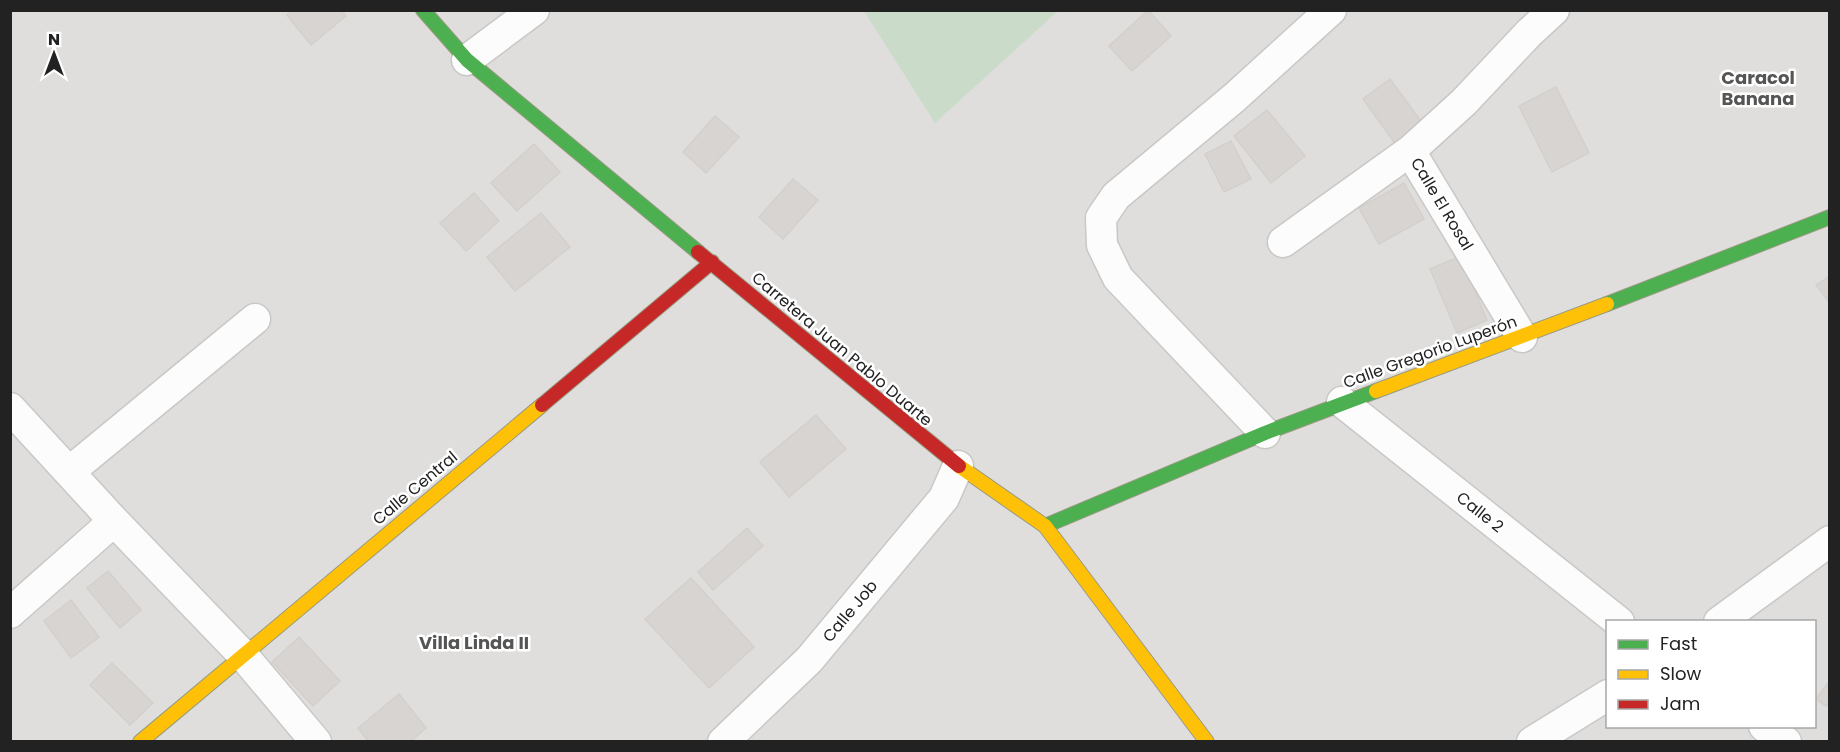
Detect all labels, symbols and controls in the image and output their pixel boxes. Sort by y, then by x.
north arrow [24,24,84,84]
text: N [48,28,60,51]
district label: Caracol Banana [1721,65,1795,111]
street label: Calle El Rosal [1405,153,1479,255]
street label: Carretera Juan Pablo Duarte [747,266,937,432]
street label: Calle Gregorio Luperón [1340,310,1520,394]
street label: Calle Central [368,446,462,530]
street label: Calle 2 [1451,486,1509,538]
street label: Calle Job [817,575,883,647]
legend [1606,620,1816,728]
district label: Villa Linda II [419,630,529,655]
text: Fast [1660,631,1697,656]
text: Slow [1660,661,1702,686]
text: Jam [1660,691,1700,716]

